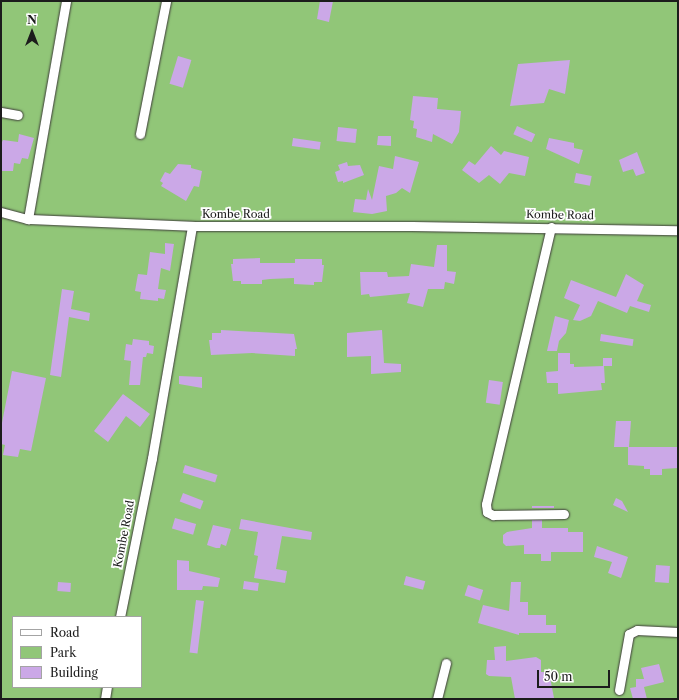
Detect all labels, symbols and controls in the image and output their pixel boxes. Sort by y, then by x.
north arrow [12,12,52,52]
text: N [27,13,37,27]
street label: Kombe Road [202,207,270,221]
street label: Kombe Road [526,208,594,222]
street label: Kombe Road [111,499,137,569]
legend [12,616,142,688]
text: Road [50,625,80,640]
text: Park [50,645,76,660]
scale bar [539,662,612,688]
text: Building [50,665,98,680]
text: 50 m [544,669,573,684]

